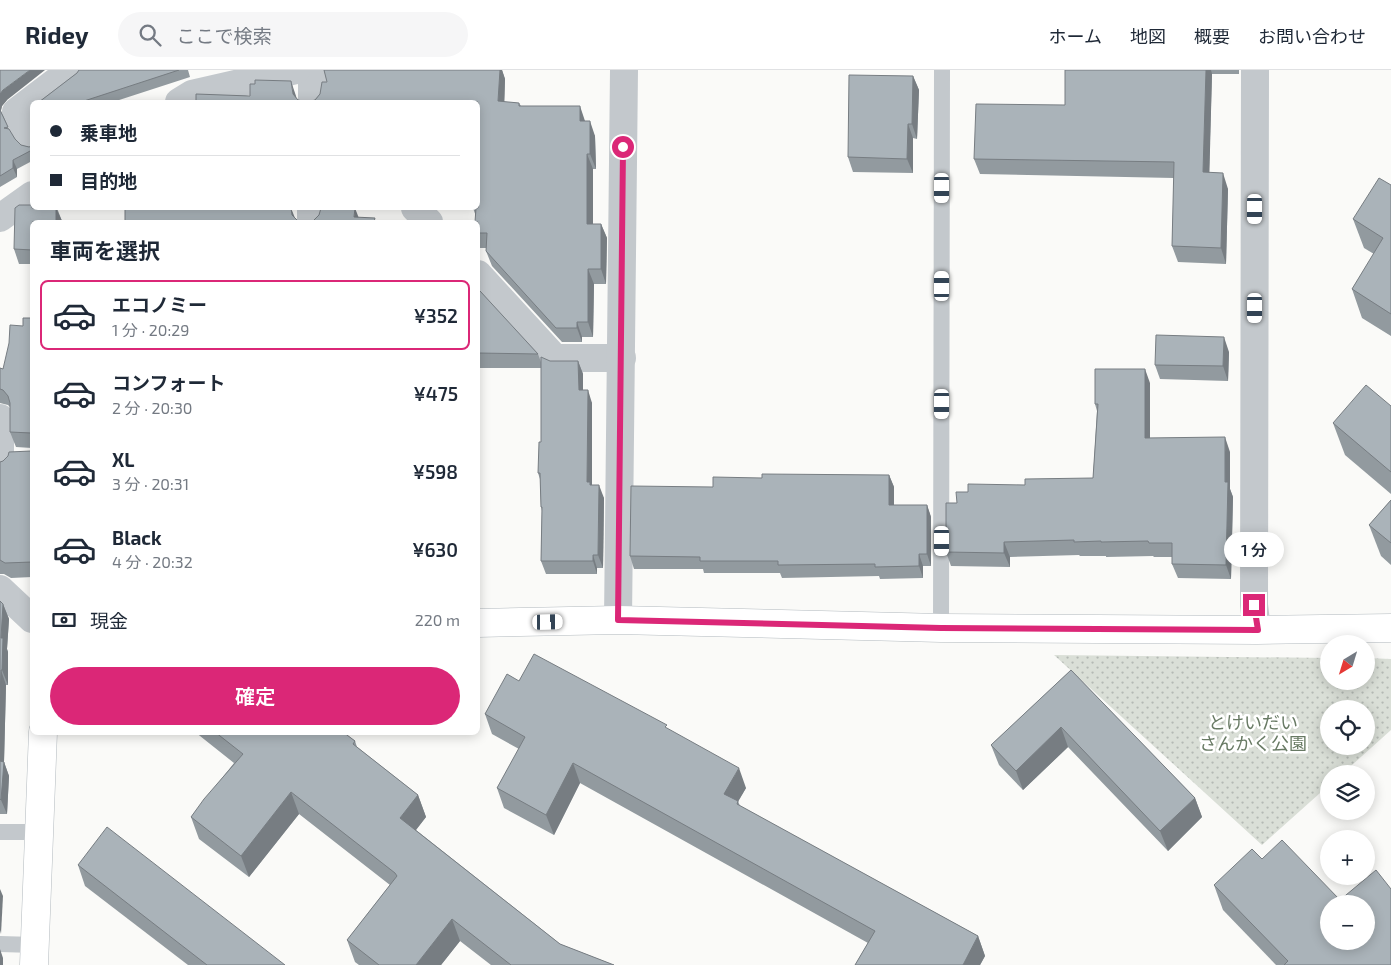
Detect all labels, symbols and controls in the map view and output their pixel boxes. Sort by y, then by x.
search box [118,12,468,57]
text: Ridey [25,20,88,49]
icon: search [136,21,164,49]
text: ここで検索 [176,24,272,47]
text: ホーム [1049,25,1102,47]
text: 地図 [1130,25,1166,47]
text: 概要 [1194,25,1230,47]
text: お問い合わせ [1258,25,1366,47]
text: 乗車地 [80,121,137,144]
route start [612,136,634,158]
text: 目的地 [80,169,137,192]
car [934,173,949,203]
car [1247,194,1262,224]
text: 車両を選択 [50,237,160,263]
car [934,271,949,301]
icon: car [52,293,97,338]
text: エコノミー [112,293,207,316]
car [1247,293,1262,323]
text: ¥352 [414,304,458,327]
text: 1 分 · 20:29 [112,320,189,339]
icon: car [52,371,97,416]
text: コンフォート [112,371,225,394]
text: ¥475 [414,382,458,405]
car [934,389,949,419]
text: 2 分 · 20:30 [112,398,192,417]
text: XL [112,448,134,471]
icon: car [52,449,97,494]
text: ¥598 [413,460,458,483]
text: 3 分 · 20:31 [112,474,189,493]
text: Black [112,526,162,549]
car [934,526,949,556]
icon: car [52,527,97,572]
callout: 1 分 [1224,532,1284,568]
text: ¥630 [412,538,458,561]
text: 1 分 [1241,540,1267,559]
text: 4 分 · 20:32 [112,552,193,571]
route end [1243,594,1265,616]
icon: cash [50,606,78,634]
text: 現金 [90,609,128,632]
text: 220 m [415,610,460,629]
car [532,614,563,630]
north arrow [1320,635,1375,690]
map controls [1320,635,1375,950]
button: 確定 [50,667,460,725]
button: locate [1320,700,1375,755]
park label: とけいだい さんかく公園 [1199,711,1307,754]
button: layers [1320,765,1375,820]
button: + [1320,830,1375,885]
button: − [1320,895,1375,950]

